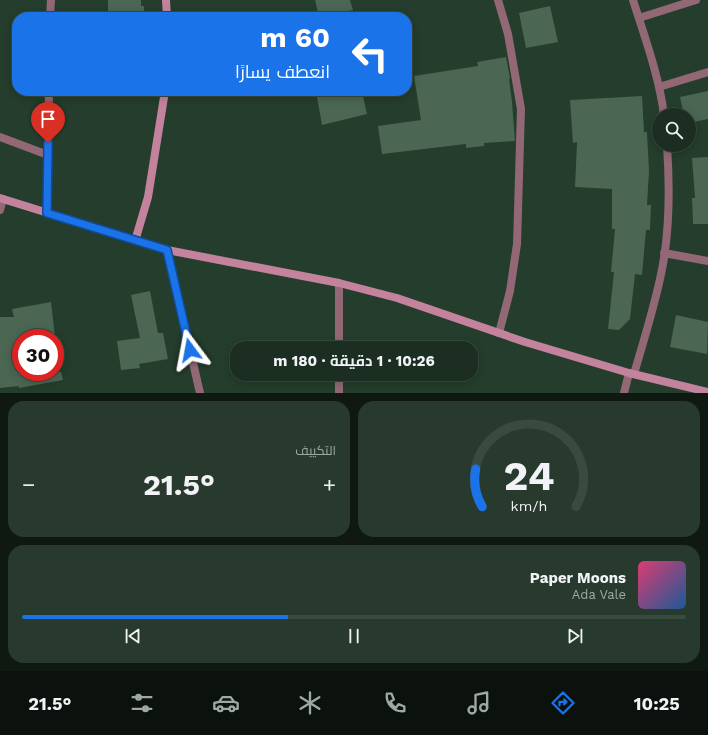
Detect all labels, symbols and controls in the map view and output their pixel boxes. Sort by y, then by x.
text: 60 m [260,21,330,54]
icon: left [344,28,396,80]
text: انعطف يسارًا [235,61,330,82]
pin [31,102,65,143]
icon: arrive [37,108,59,130]
map controls [652,108,696,152]
button: search [652,108,696,152]
speed limit sign: 30 [12,329,64,381]
position arrow [169,329,211,371]
text: 10:26 · 1 دقيقة · 180 m [273,352,435,370]
text: التكييف [295,443,336,458]
text: 24 [503,451,555,500]
text: 21.5° [143,467,215,502]
text: − [22,472,35,497]
text: + [323,472,336,497]
text: km/h [511,498,547,514]
text: Paper Moons [530,569,626,587]
text: Ada Vale [572,587,626,602]
icon: previous [122,625,144,647]
icon: pause [343,625,365,647]
icon: next [564,625,586,647]
icon: filters [128,689,156,717]
icon: car [212,689,240,717]
icon: climate [296,689,324,717]
icon: phone [381,689,409,717]
icon: music [465,689,493,717]
icon: directions [549,689,577,717]
text: 21.5° [28,693,71,714]
text: 10:25 [634,693,680,714]

